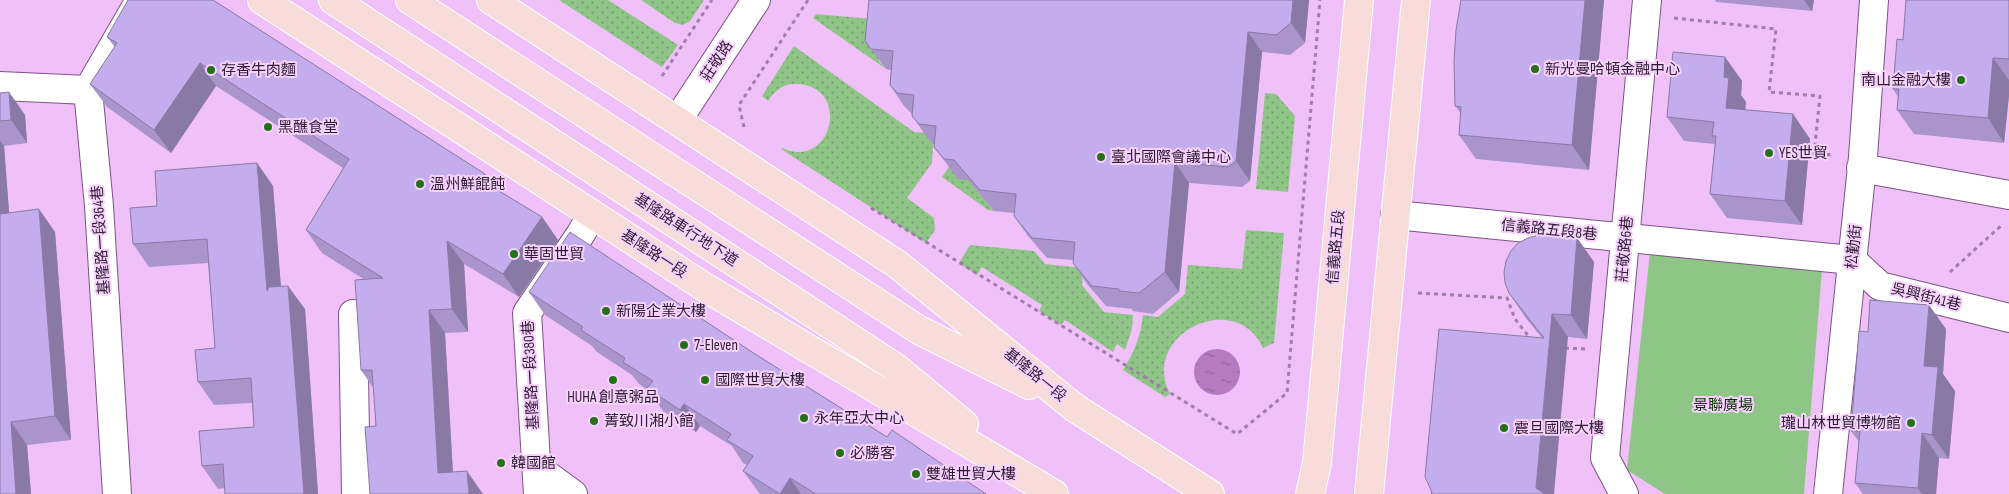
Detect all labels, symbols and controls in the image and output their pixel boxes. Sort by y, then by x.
street label: 莊敬路 [697,37,737,85]
place label: 新光曼哈頓金融中心 [1545,60,1680,79]
place label: 存香牛肉麵 [221,61,296,80]
marker: 新光曼哈頓金融中心 [1529,63,1541,75]
marker: 存香牛肉麵 [205,64,217,76]
place label: 南山金融大樓 [1861,71,1951,90]
marker: 南山金融大樓 [1955,74,1967,86]
place label: 黑醮食堂 [278,118,338,137]
marker: 黑醮食堂 [262,121,274,133]
place label: YES世貿 [1779,144,1828,163]
marker: YES世貿 [1763,147,1775,159]
place label: 臺北國際會議中心 [1111,148,1231,167]
marker: 臺北國際會議中心 [1095,151,1107,163]
place label: 溫州鮮餛飩 [430,175,505,194]
marker: 溫州鮮餛飩 [414,178,426,190]
street label: 基隆路一段364巷 [88,185,114,295]
street label: 基隆路車行地下道 [630,189,742,271]
street label: 信義路五段 [1323,209,1349,285]
street label: 莊敬路6巷 [1613,215,1637,283]
street label: 信義路五段8巷 [1500,216,1598,244]
street label: 松勤街 [1842,224,1866,270]
street label: 基隆路一段 [617,226,691,282]
place label: 華固世貿 [524,245,584,264]
marker: 華固世貿 [508,248,520,260]
street label: 吳興街41巷 [1889,279,1963,315]
place label: 新陽企業大樓 [616,302,706,321]
marker: 新陽企業大樓 [600,305,612,317]
street label: 基隆路一段380巷 [519,320,543,430]
place label: 7-Eleven [694,336,738,355]
marker: 7-Eleven [678,339,690,351]
street label: 基隆路一段 [1000,344,1070,406]
place label: 國際世貿大樓 [715,371,805,390]
marker: HUHA 創意粥品 [607,374,619,386]
marker: 國際世貿大樓 [699,374,711,386]
place label: HUHA 創意粥品 [567,388,659,407]
park label: 景聯廣場 [1693,396,1753,415]
place label: 永年亞太中心 [814,409,904,428]
place label: 菁致川湘小館 [604,412,694,431]
marker: 永年亞太中心 [798,412,810,424]
place label: 瓏山林世貿博物館 [1781,414,1901,433]
marker: 菁致川湘小館 [588,415,600,427]
marker: 瓏山林世貿博物館 [1905,417,1917,429]
place label: 震旦國際大樓 [1514,419,1604,438]
marker: 震旦國際大樓 [1498,422,1510,434]
place label: 必勝客 [850,444,895,463]
marker: 必勝客 [834,447,846,459]
place label: 韓國館 [511,454,556,473]
marker: 韓國館 [495,457,507,469]
place label: 雙雄世貿大樓 [926,465,1016,484]
marker: 雙雄世貿大樓 [910,468,922,480]

